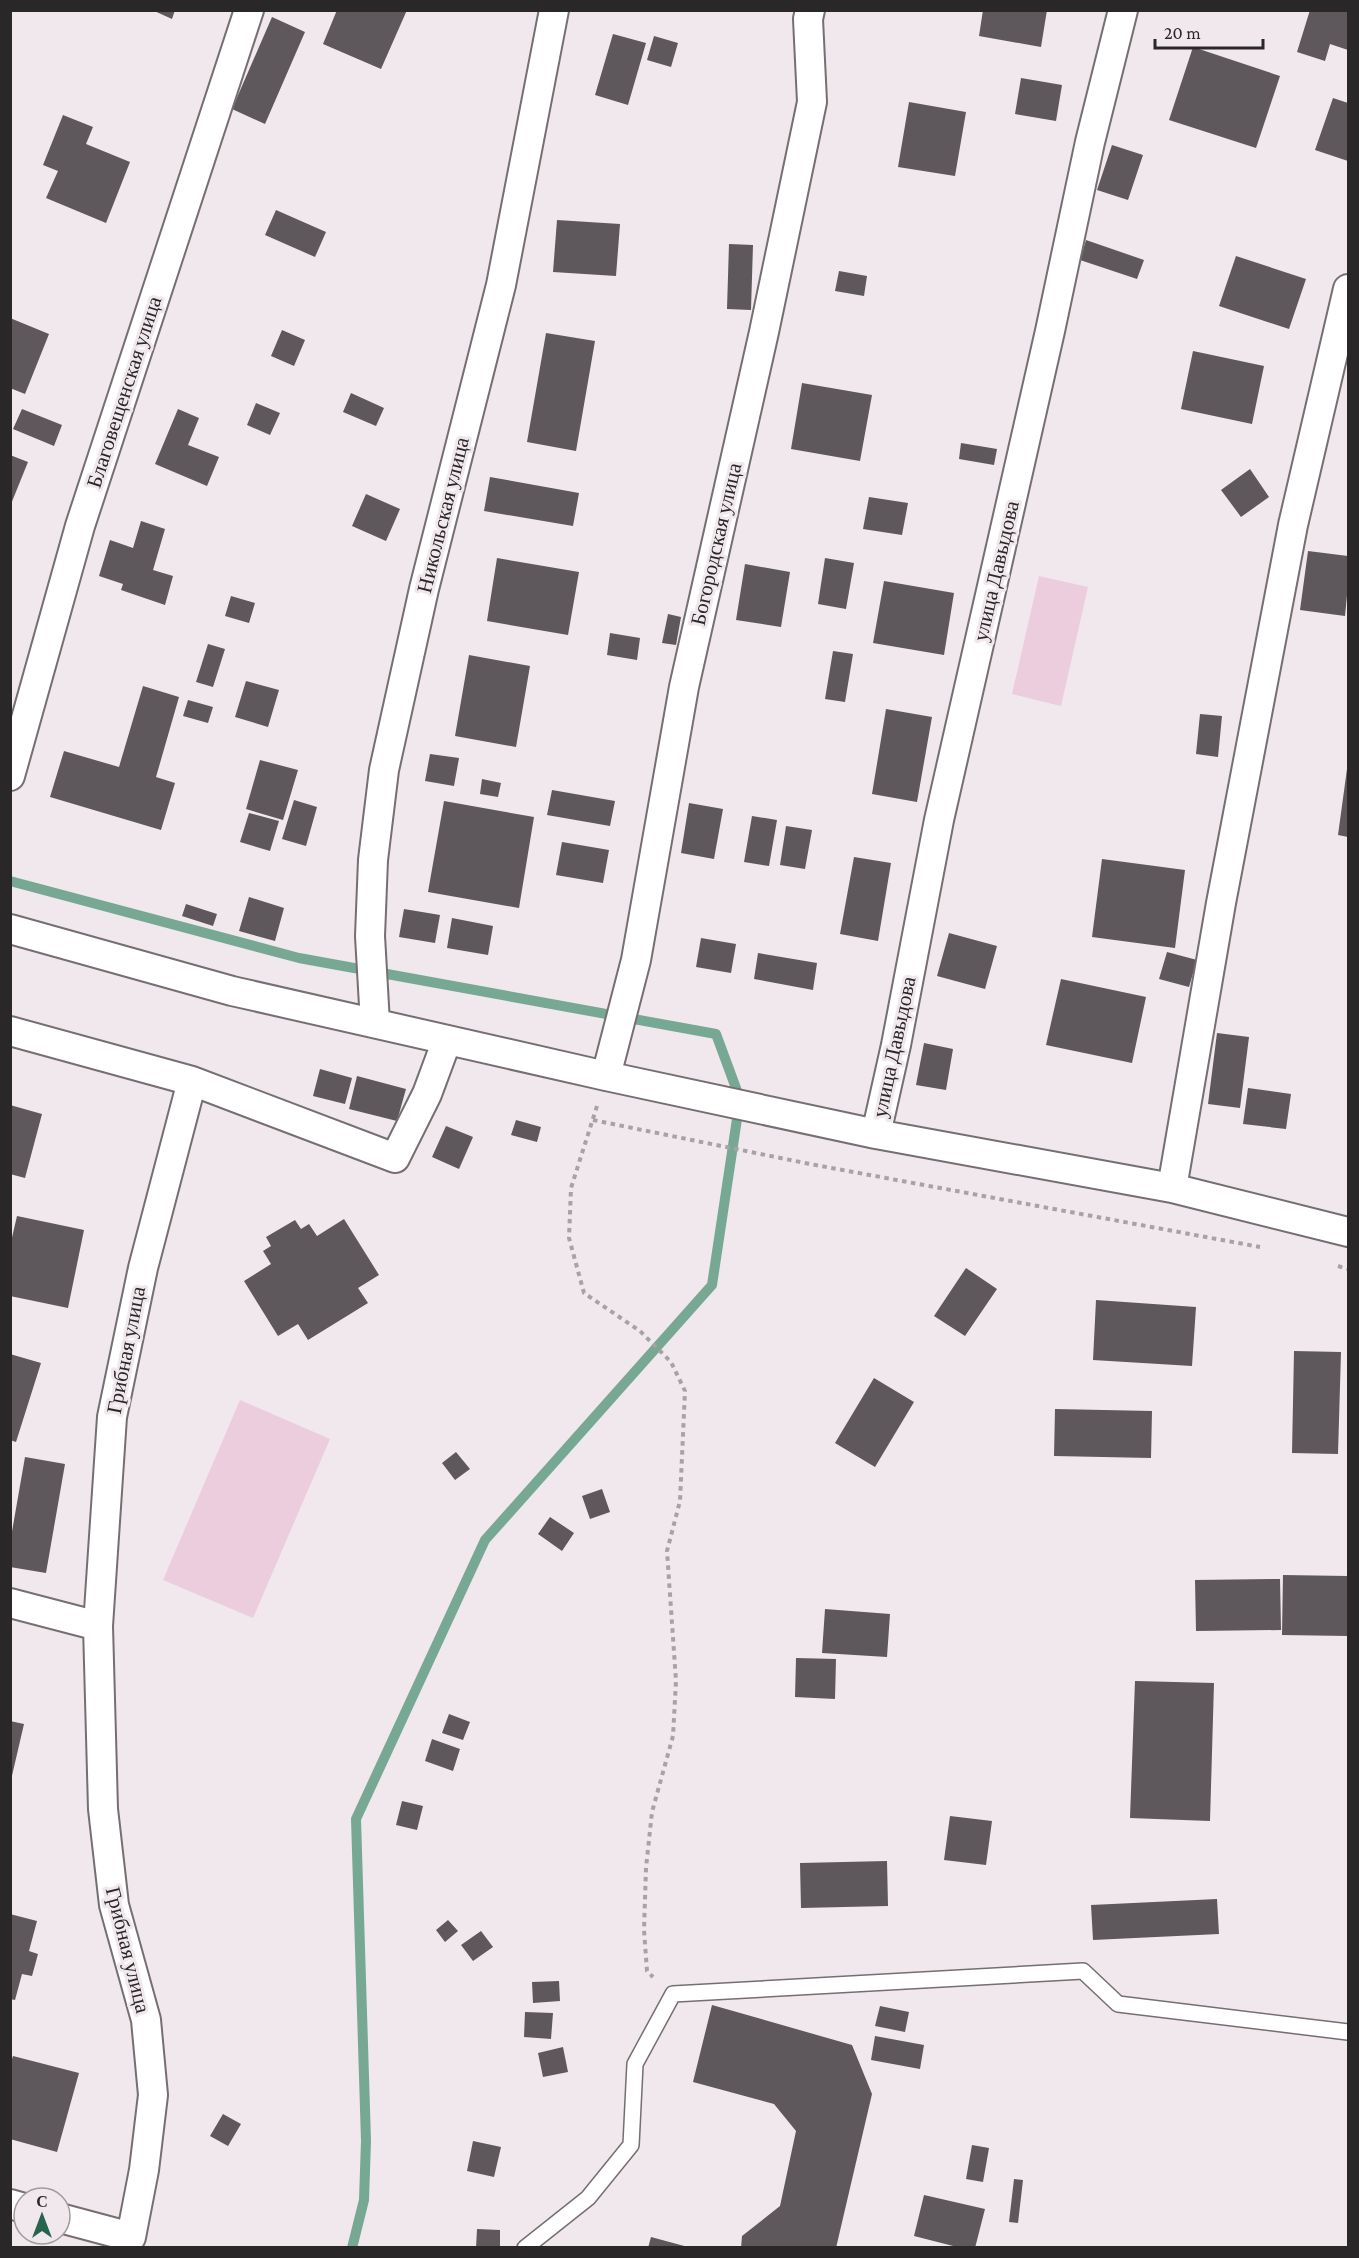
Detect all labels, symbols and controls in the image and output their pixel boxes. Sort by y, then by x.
scale bar [1155,12,1263,50]
text: 20 m [1164,23,1201,43]
street label: Благовещенская улица [82,293,167,491]
street label: Никольская улица [412,434,474,595]
street label: Богородская улица [686,460,747,628]
street label: улица Давыдова [968,498,1024,644]
street label: улица Давыдова [867,974,921,1120]
street label: Грибная улица [102,1284,150,1416]
street label: Грибная улица [101,1884,155,2016]
north arrow [12,2186,72,2246]
text: С [36,2193,48,2210]

